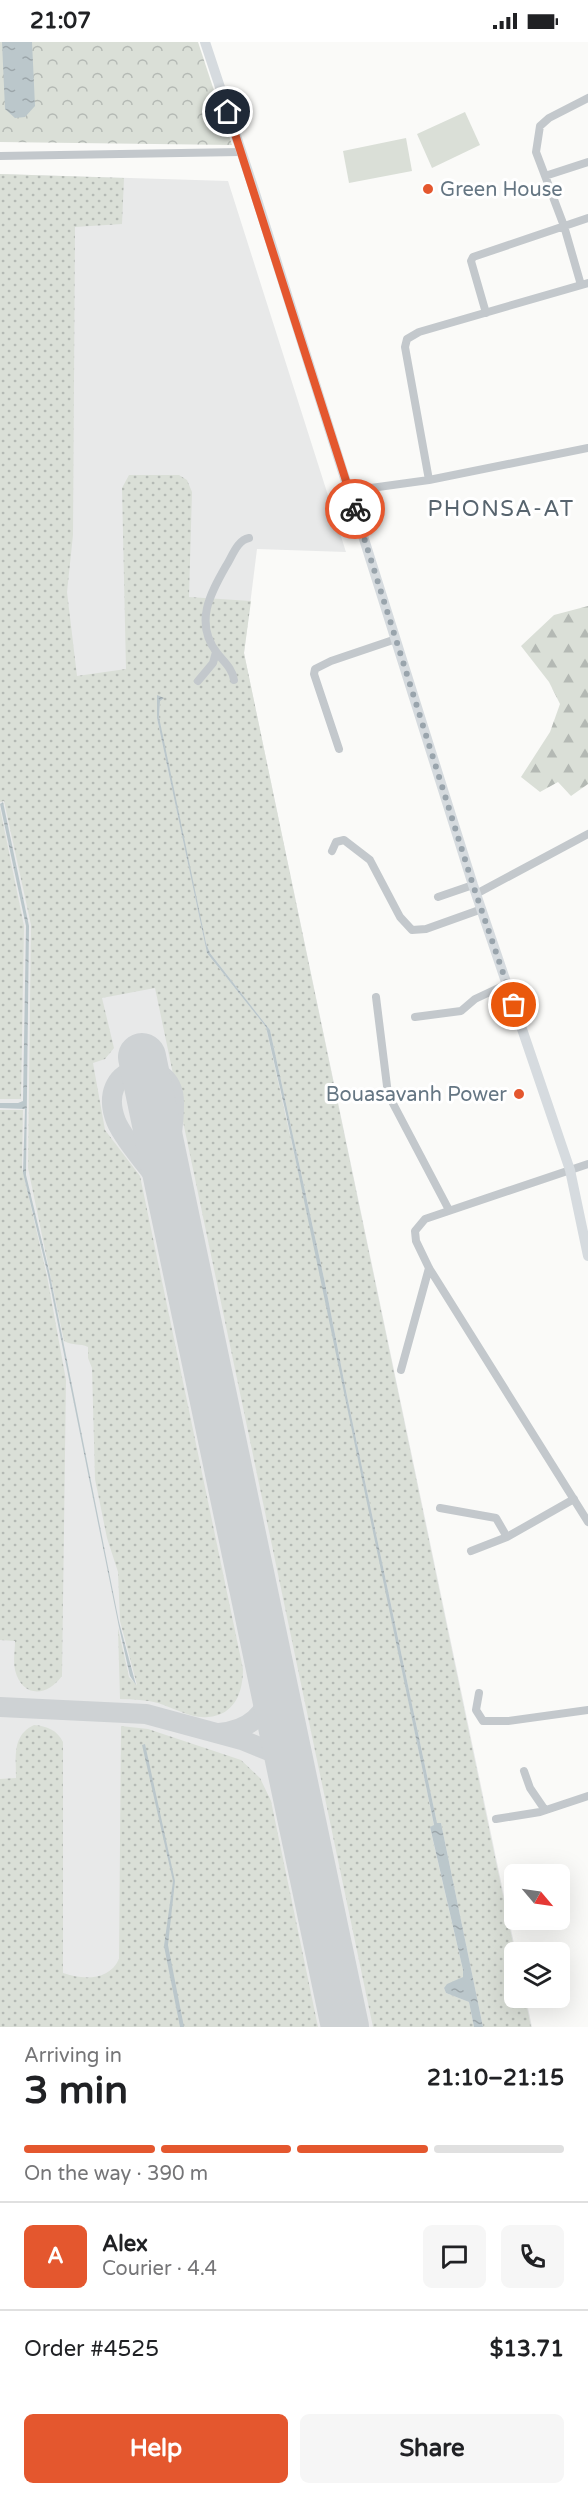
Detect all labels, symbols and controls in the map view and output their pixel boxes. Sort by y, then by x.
text: 21:07 [30,8,91,34]
pin [202,86,253,137]
icon: home [211,95,244,128]
place label: Green House [440,178,563,202]
marker: Green House [421,182,435,196]
courier [325,479,385,539]
icon: bike [339,493,372,526]
district label: PHONSA-AT [427,496,575,522]
pin [488,979,539,1030]
icon: bag [497,988,530,1021]
place label: Bouasavanh Power [326,1083,507,1107]
marker: Bouasavanh Power [512,1087,526,1101]
north arrow [504,1864,570,1930]
map controls [504,1864,570,2008]
button: layers [504,1942,570,2008]
text: Arriving in [24,2044,122,2068]
text: 21:10–21:15 [427,2065,564,2091]
text: 3 min [24,2067,128,2114]
text: On the way · 390 m [24,2162,208,2186]
button: chat [423,2225,486,2288]
button: phone [501,2225,564,2288]
text: Alex [102,2231,148,2257]
text: A [47,2243,64,2269]
text: Courier · 4.4 [102,2257,217,2281]
text: Order #4525 [24,2336,159,2362]
text: $13.71 [490,2336,564,2362]
button: Help [24,2414,288,2483]
button: Share [300,2414,564,2483]

